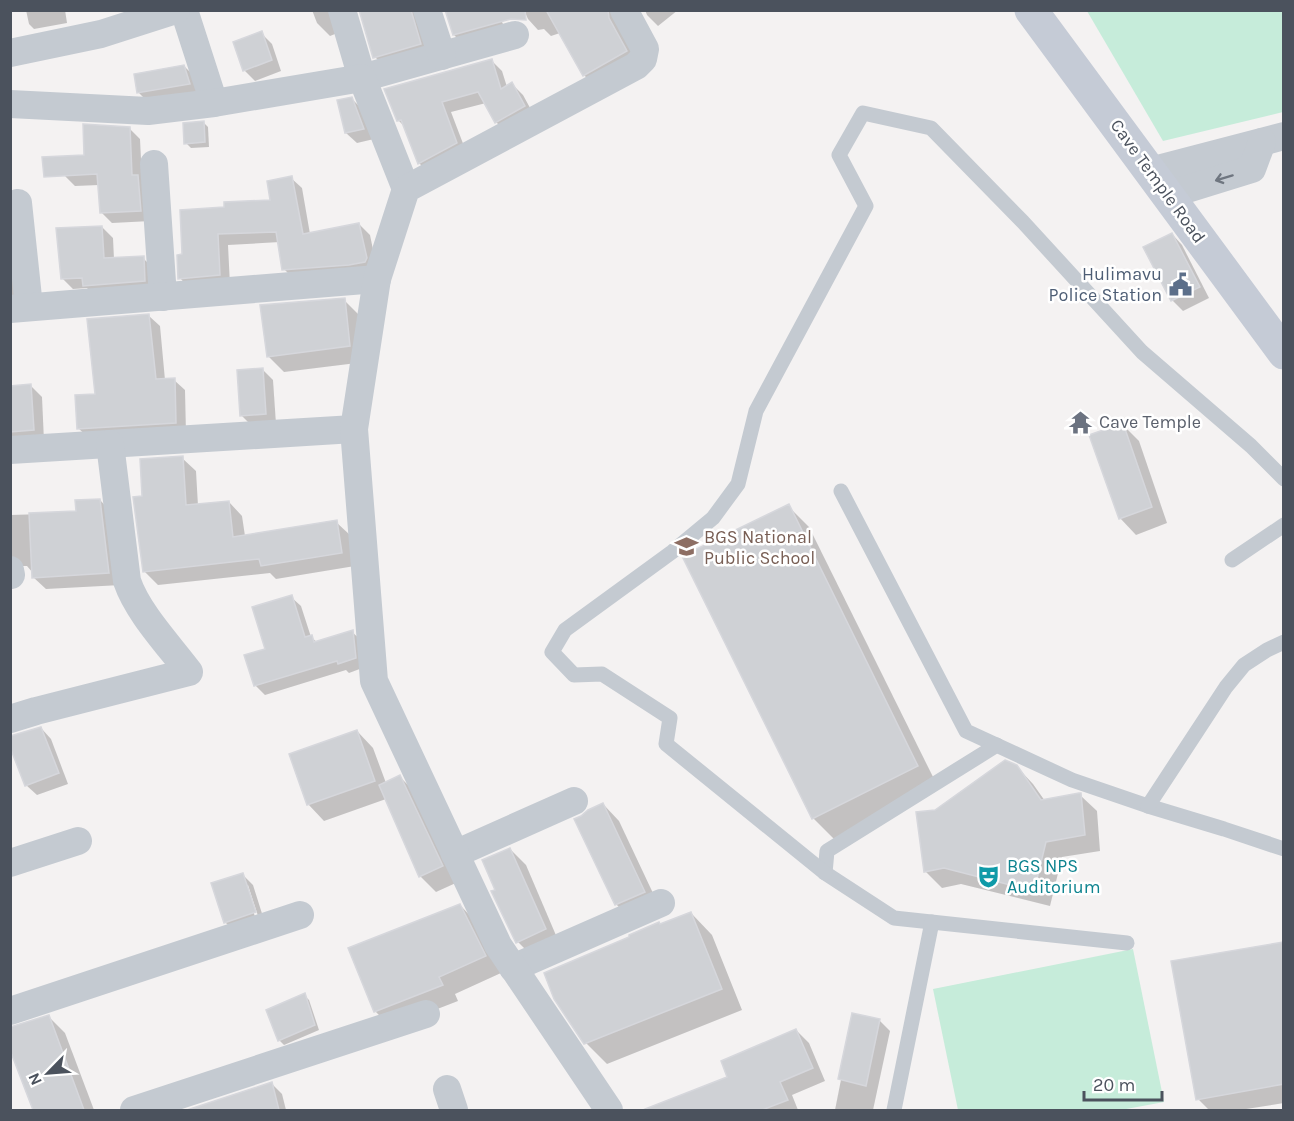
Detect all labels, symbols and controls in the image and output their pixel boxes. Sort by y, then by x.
street label: Cave Temple Road [1106,115,1210,247]
one-way arrow [1215,173,1234,184]
place label: Hulimavu Police Station [1049,263,1162,306]
public building icon: Hulimavu Police Station [1167,271,1193,297]
temple icon: Cave Temple [1068,409,1094,435]
place label: Cave Temple [1099,411,1201,433]
place label: BGS National Public School [704,526,815,569]
school or university icon: BGS National Public School [673,534,699,560]
place label: BGS NPS Auditorium [1007,855,1100,898]
theatre icon: BGS NPS Auditorium [976,863,1002,889]
north arrow [18,1043,78,1103]
scale bar [1084,1064,1162,1102]
text: N [24,1070,46,1088]
text: 20 m [1093,1074,1135,1096]

